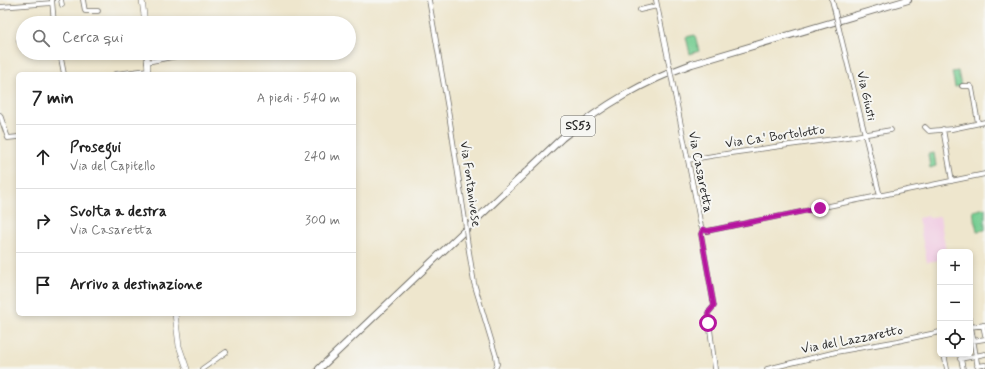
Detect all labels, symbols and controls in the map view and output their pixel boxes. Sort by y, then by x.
search box [16,16,356,60]
icon: search [30,27,52,49]
text: Cerca qui [62,28,123,48]
street label: Via Giusti [852,69,880,123]
text: 7 min [32,87,74,109]
text: A piedi · 540 m [257,90,340,107]
road number: SS53 [561,116,595,136]
street label: Via Ca' Bortolotto [724,122,826,152]
street label: Via Casaretta [684,130,716,214]
text: Prosegui [70,138,121,158]
street label: Via Fontanivese [456,140,484,228]
icon: ahead [32,146,54,168]
text: 240 m [304,148,340,165]
text: Via del Capitello [70,158,155,175]
route end [811,199,829,217]
text: Svolta a destra [70,202,167,222]
icon: right [32,210,54,232]
text: 300 m [305,212,340,229]
text: Via Casaretta [70,222,152,239]
map controls [937,249,973,357]
button: + [937,249,973,285]
icon: arrive [32,274,54,296]
text: Arrivo a destinazione [70,275,203,295]
button: − [937,285,973,321]
route start [699,314,717,332]
button: locate [937,321,973,357]
street label: Via del Lazzaretto [800,322,905,358]

